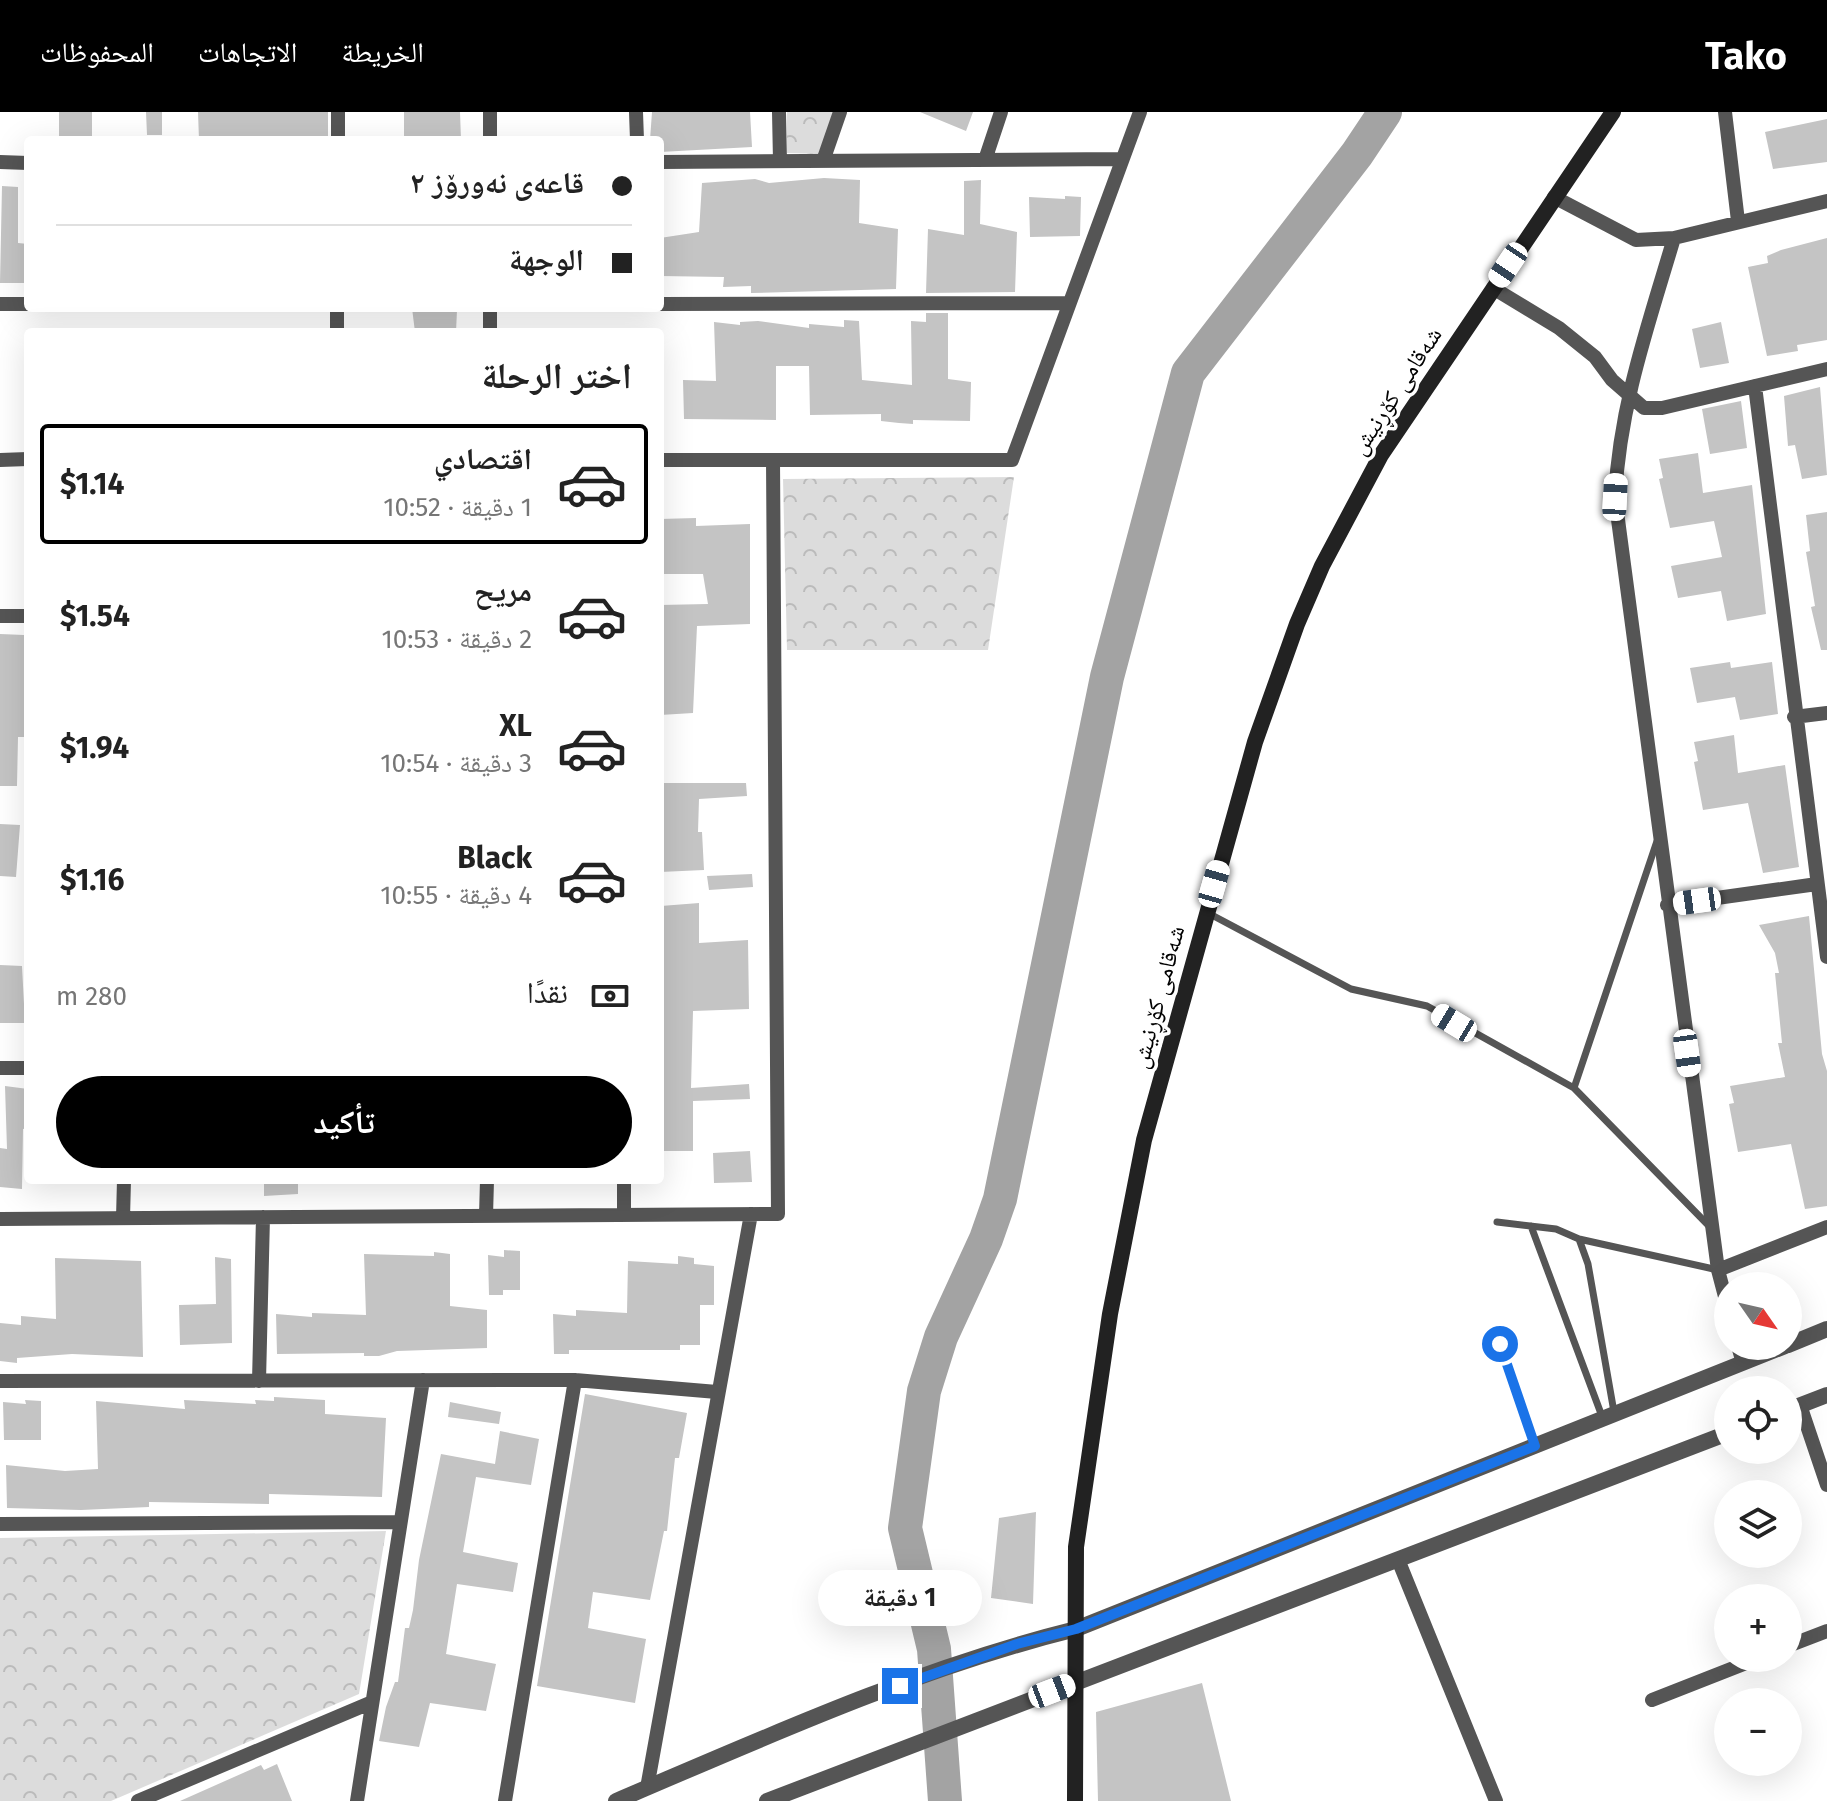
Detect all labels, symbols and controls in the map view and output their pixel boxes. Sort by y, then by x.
text: Tako [1705,33,1787,79]
text: المحفوظات [40,36,154,69]
text: الاتجاهات [198,36,297,69]
text: الخريطة [341,36,424,69]
text: قاعەی نەورۆز ٢ [410,165,584,201]
car [1485,238,1531,292]
text: الوجهة [509,242,584,278]
street label: شەقامی کۆڕنیش [1344,322,1451,462]
text: اختر الرحلة [481,354,632,398]
text: اقتصادي [434,441,532,477]
icon: car [556,448,628,520]
text: $1.14 [60,466,124,502]
car [1602,472,1628,522]
text: 1 دقيقة · 10:52 [383,492,532,523]
text: مريح [474,573,532,609]
icon: car [556,580,628,652]
text: $1.54 [60,598,130,634]
text: 2 دقيقة · 10:53 [381,624,532,655]
text: XL [499,708,532,744]
icon: car [556,712,628,784]
text: $1.94 [60,730,129,766]
text: 3 دقيقة · 10:54 [380,748,532,779]
text: Black [457,840,532,876]
icon: car [556,844,628,916]
car [1196,858,1232,910]
text: $1.16 [60,862,124,898]
text: 4 دقيقة · 10:55 [380,880,532,911]
car [1672,886,1722,916]
street label: شەقامی کۆڕنیش [1125,923,1194,1073]
icon: cash [588,974,632,1018]
text: نقدًا [527,975,568,1011]
text: 280 m [56,981,127,1012]
car [1427,1000,1481,1046]
car [1672,1028,1702,1078]
button: تأكيد [56,1076,632,1168]
north arrow [1714,1272,1802,1360]
map controls [1714,1272,1802,1776]
route start [1482,1326,1518,1362]
button: locate [1714,1376,1802,1464]
button: layers [1714,1480,1802,1568]
callout: 1 دقيقة [818,1570,982,1626]
text: 1 دقيقة [864,1582,936,1613]
button: + [1714,1584,1802,1672]
route end [882,1668,918,1704]
car [1025,1671,1079,1711]
button: − [1714,1688,1802,1776]

